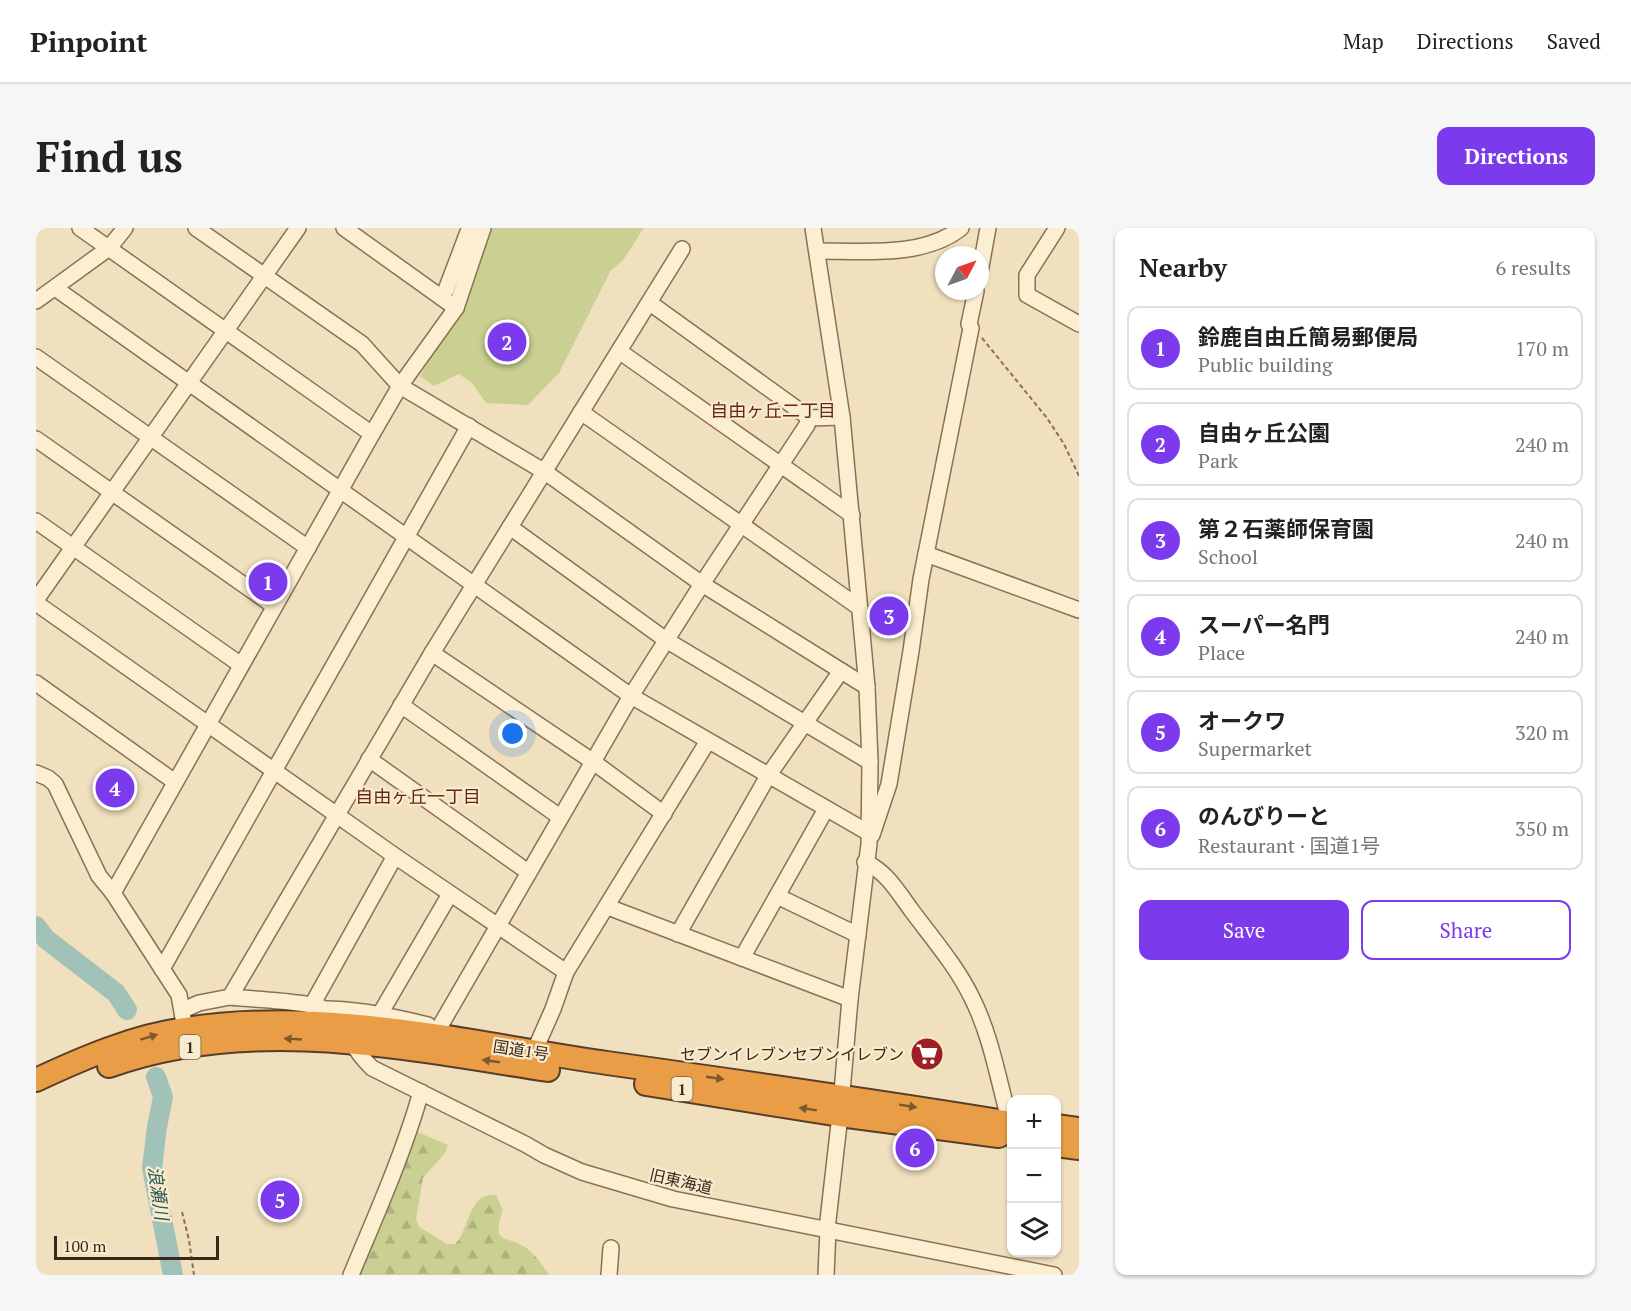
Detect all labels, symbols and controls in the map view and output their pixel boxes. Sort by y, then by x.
text: Pinpoint [30,23,147,60]
text: Map [1343,27,1384,55]
text: Directions [1417,27,1514,55]
text: Saved [1547,27,1601,55]
button: Directions [1437,127,1595,185]
text: Find us [36,128,183,184]
north arrow [935,246,989,300]
text: Nearby [1139,250,1227,284]
text: 6 results [1496,254,1571,281]
pin: 2 [488,320,526,364]
text: 鈴鹿自由丘簡易郵便局 [1198,322,1418,351]
text: 1 [1155,335,1166,362]
text: 170 m [1515,335,1569,362]
text: Public building [1198,351,1332,378]
district label: 自由ヶ丘二丁目 [710,398,836,422]
text: 自由ヶ丘公園 [1198,418,1330,447]
text: 2 [1155,431,1166,458]
text: 240 m [1515,431,1569,458]
text: Park [1198,447,1238,474]
text: 第２石薬師保育園 [1198,514,1374,543]
text: 3 [1155,527,1166,554]
text: 240 m [1515,527,1569,554]
text: School [1198,543,1258,570]
pin: 1 [248,560,288,604]
pin: 3 [870,594,908,638]
text: スーパー名門 [1198,610,1330,639]
text: 4 [1155,623,1166,650]
text: 240 m [1515,623,1569,650]
text: Place [1198,639,1245,666]
text: オークワ [1198,706,1286,735]
your location [498,719,527,748]
text: 5 [1155,719,1166,746]
text: 320 m [1515,719,1569,746]
text: Supermarket [1198,735,1312,762]
pin: 4 [96,766,134,810]
district label: 自由ヶ丘一丁目 [355,784,481,808]
text: のんびりーと [1198,801,1330,830]
text: 6 [1155,815,1166,842]
text: 350 m [1515,815,1569,842]
text: Restaurant · 国道1号 [1198,832,1380,859]
button: Save [1139,900,1349,960]
button: Share [1361,900,1571,960]
one-way arrow [140,1032,158,1041]
road number: 1 [180,1035,200,1059]
one-way arrow [284,1035,303,1044]
street label: 国道1号 [491,1035,551,1065]
supermarket icon: セブンイレブンセブンイレブン [909,1036,945,1072]
place label: セブンイレブンセブンイレブン [680,1043,904,1065]
one-way arrow [481,1057,500,1066]
one-way arrow [706,1073,725,1082]
road number: 1 [672,1077,692,1101]
map controls [1007,1095,1061,1257]
button: + [1007,1095,1061,1149]
one-way arrow [898,1102,917,1111]
one-way arrow [798,1105,817,1114]
pin: 6 [896,1126,934,1170]
button: − [1007,1149,1061,1203]
street label: 旧東海道 [647,1163,715,1199]
water label: 浪瀬川 [143,1165,175,1223]
pin: 5 [260,1178,300,1222]
button: layers [1007,1203,1061,1257]
scale bar [54,1233,219,1260]
text: 100 m [63,1235,106,1257]

